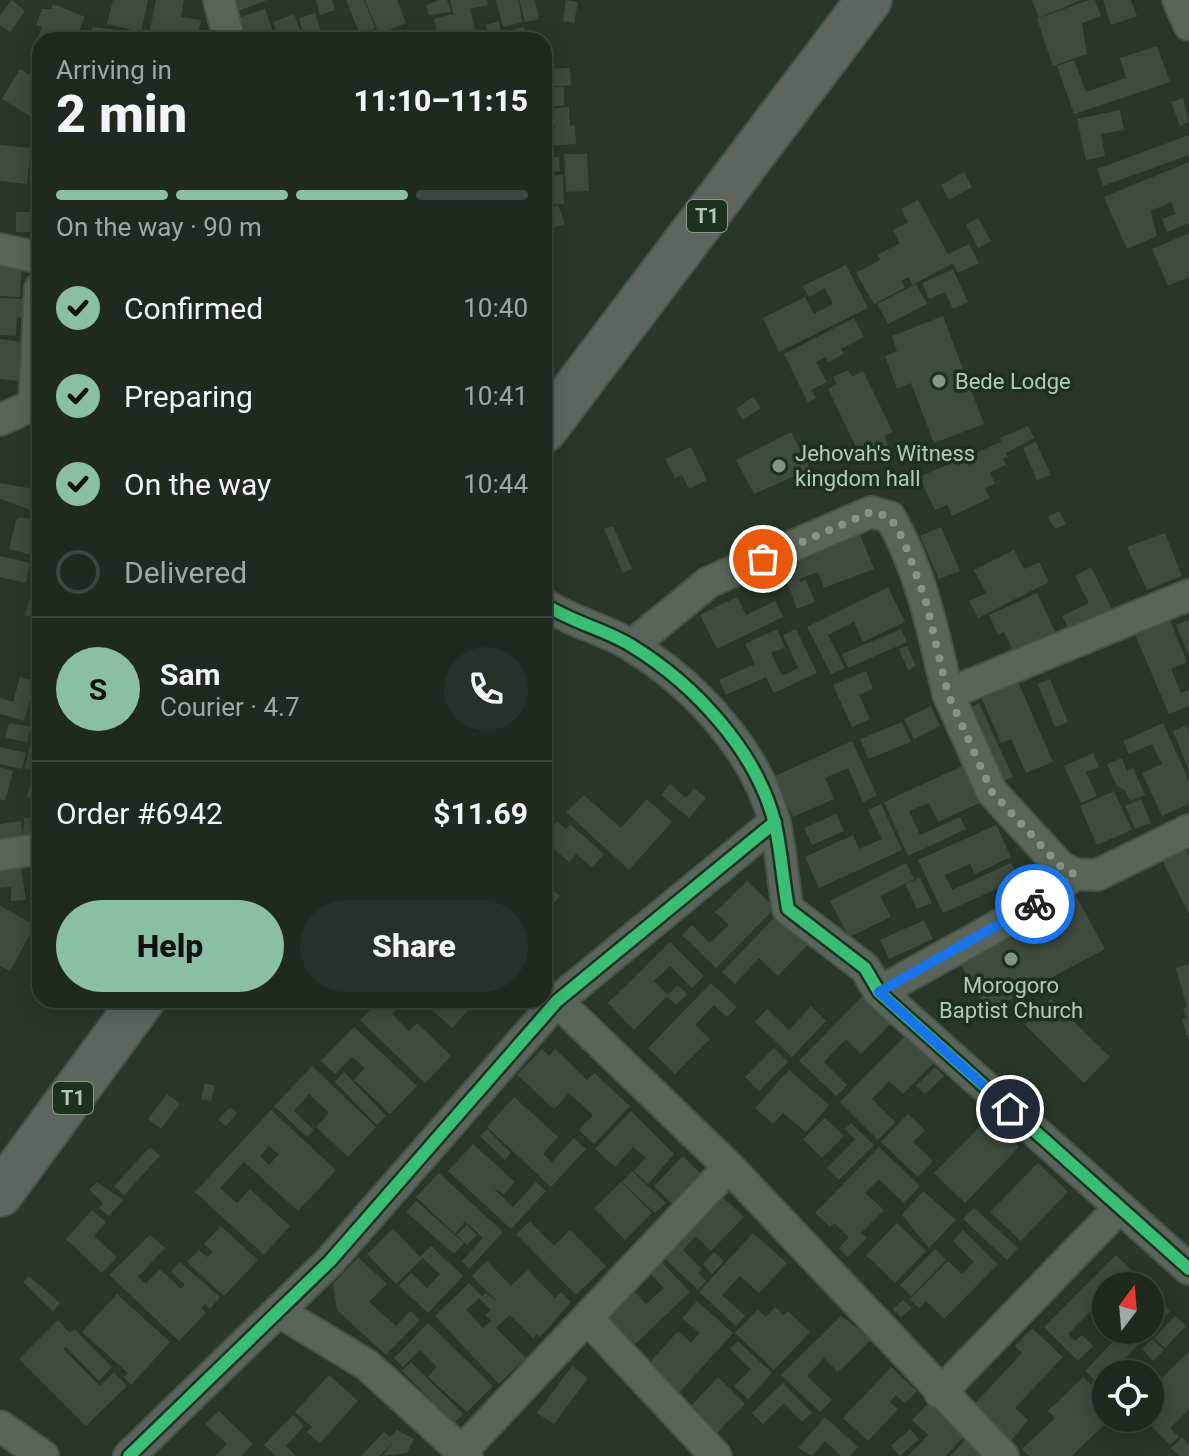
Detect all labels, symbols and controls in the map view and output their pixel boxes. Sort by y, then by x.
text: Arriving in [56,55,172,85]
text: 11:10–11:15 [353,83,528,118]
text: 2 min [56,84,187,145]
road number: T1 [687,200,727,232]
text: On the way · 90 m [56,212,262,242]
icon: check [56,286,100,330]
text: Confirmed [124,291,263,326]
text: 10:40 [463,293,528,323]
place label: Bede Lodge [955,369,1071,394]
marker: Bede Lodge [930,372,948,390]
icon: check [56,374,100,418]
text: Preparing [124,379,253,414]
text: 10:41 [463,381,528,411]
place label: Jehovah's Witness kingdom hall [795,441,975,491]
marker: Jehovah's Witness kingdom hall [770,457,788,475]
icon: check [56,462,100,506]
text: On the way [124,467,271,502]
text: 10:44 [463,469,528,499]
pin [729,525,797,593]
icon: bag [741,537,785,581]
text: Delivered [124,555,247,590]
button: phone [444,647,528,731]
text: Sam [160,657,221,692]
text: S [89,672,107,707]
text: Courier · 4.7 [160,692,300,722]
text: Order #6942 [56,796,223,831]
text: $11.69 [433,796,528,831]
courier [995,864,1075,944]
icon: bike [1013,882,1057,926]
button: Help [56,900,284,992]
button: Share [300,900,528,992]
marker: Morogoro Baptist Church [1002,950,1020,968]
place label: Morogoro Baptist Church [939,973,1083,1023]
pin [976,1075,1044,1143]
road number: T1 [53,1082,93,1114]
icon: home [988,1087,1032,1131]
north arrow [1092,1272,1164,1344]
map controls [1092,1272,1164,1432]
button: locate [1092,1360,1164,1432]

